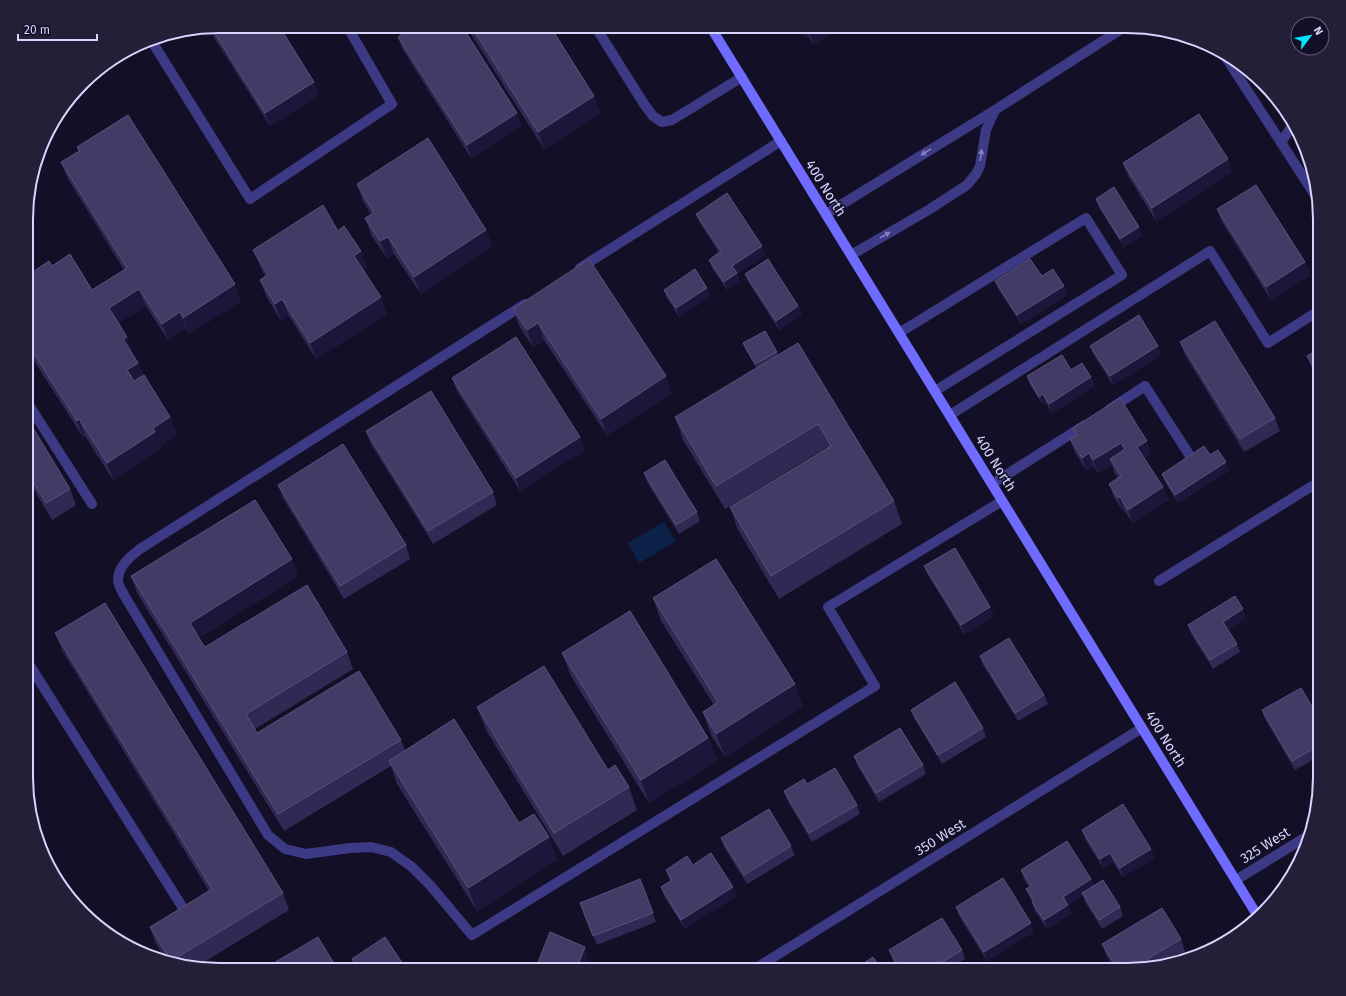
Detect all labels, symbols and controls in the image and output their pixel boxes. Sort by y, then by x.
scale bar [18,16,97,42]
north arrow [1290,16,1330,56]
text: 20 m [24,23,50,37]
text: N [1311,24,1326,38]
one-way arrow [921,148,931,156]
one-way arrow [978,149,984,161]
street label: 400 North [802,157,850,220]
one-way arrow [879,232,891,239]
street label: 400 North [972,432,1020,495]
street label: 400 North [1142,708,1190,771]
street label: 350 West [912,815,969,860]
street label: 325 West [1237,823,1294,867]

